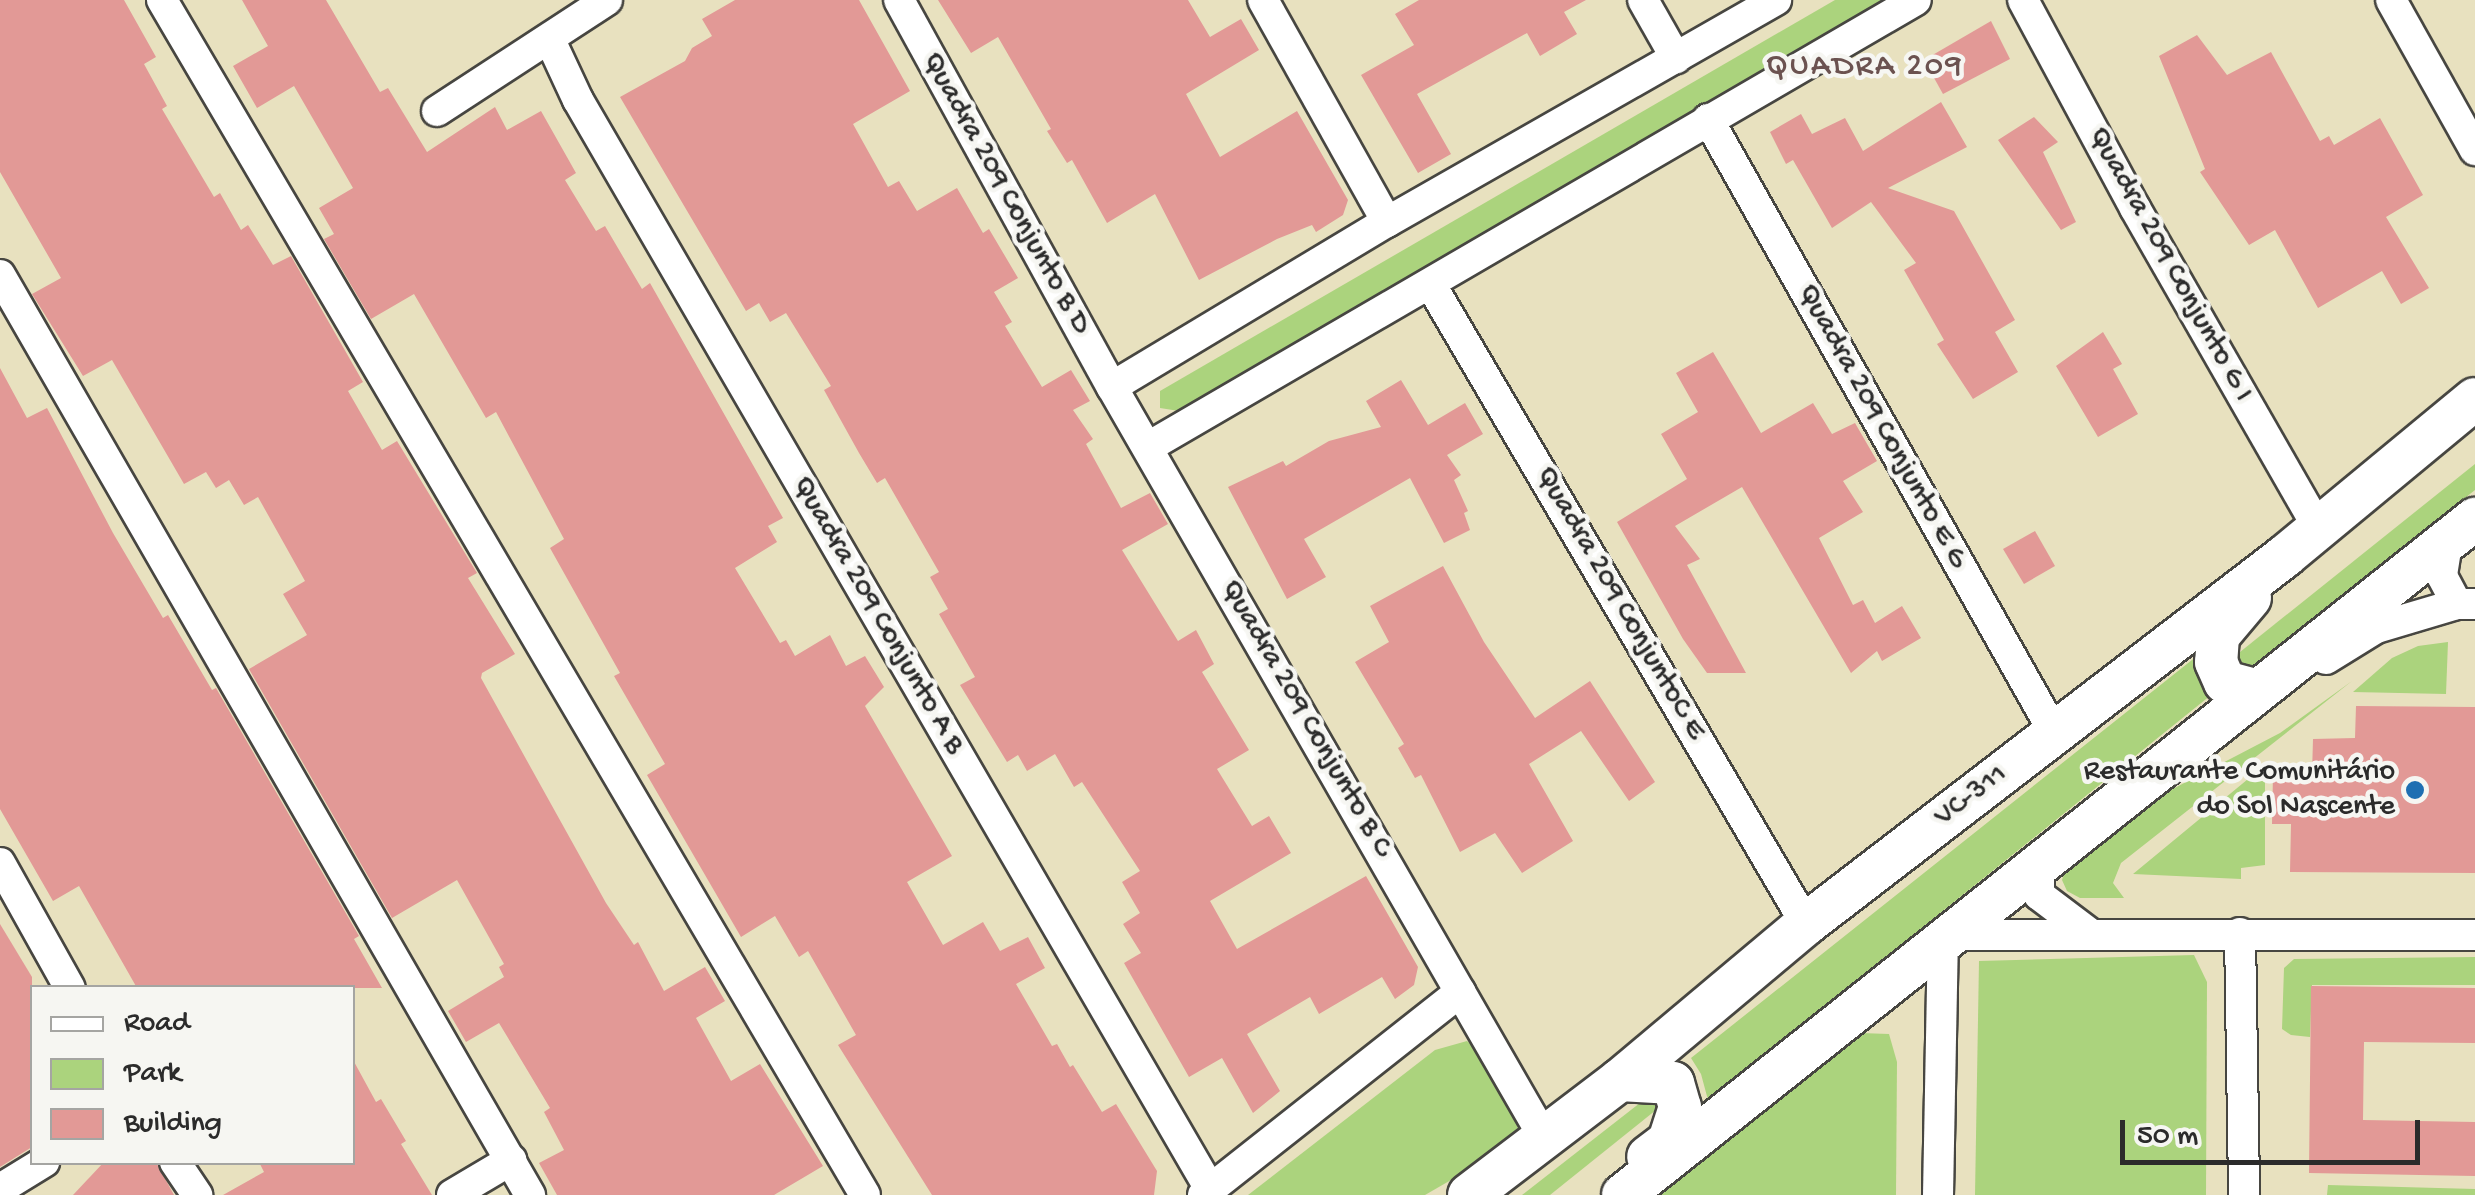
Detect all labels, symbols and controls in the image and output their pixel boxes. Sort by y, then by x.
street label: Quadra 209 Conjunto B D [912,47,1098,341]
district label: QUADRA 209 [1766,48,1964,86]
street label: Quadra 209 Conjunto G I [2079,122,2259,408]
street label: Quadra 209 Conjunto E G [1788,279,1974,575]
street label: Quadra 209 ConjuntoC E [1526,461,1712,747]
street label: Quadra 209 Conjunto A B [783,471,971,761]
street label: Quadra 209 Conjunto B C [1211,574,1399,864]
place label: Restaurante Comunitário do Sol Nascente [2084,755,2395,826]
street label: VC-311 [1928,758,2016,836]
marker: Restaurante Comunitário do Sol Nascente [2404,779,2426,801]
legend [30,985,355,1165]
text: Road [124,1007,190,1042]
text: Park [124,1057,181,1092]
scale bar [2125,1100,2425,1162]
text: Building [124,1107,222,1142]
text: 50 m [2137,1120,2198,1155]

